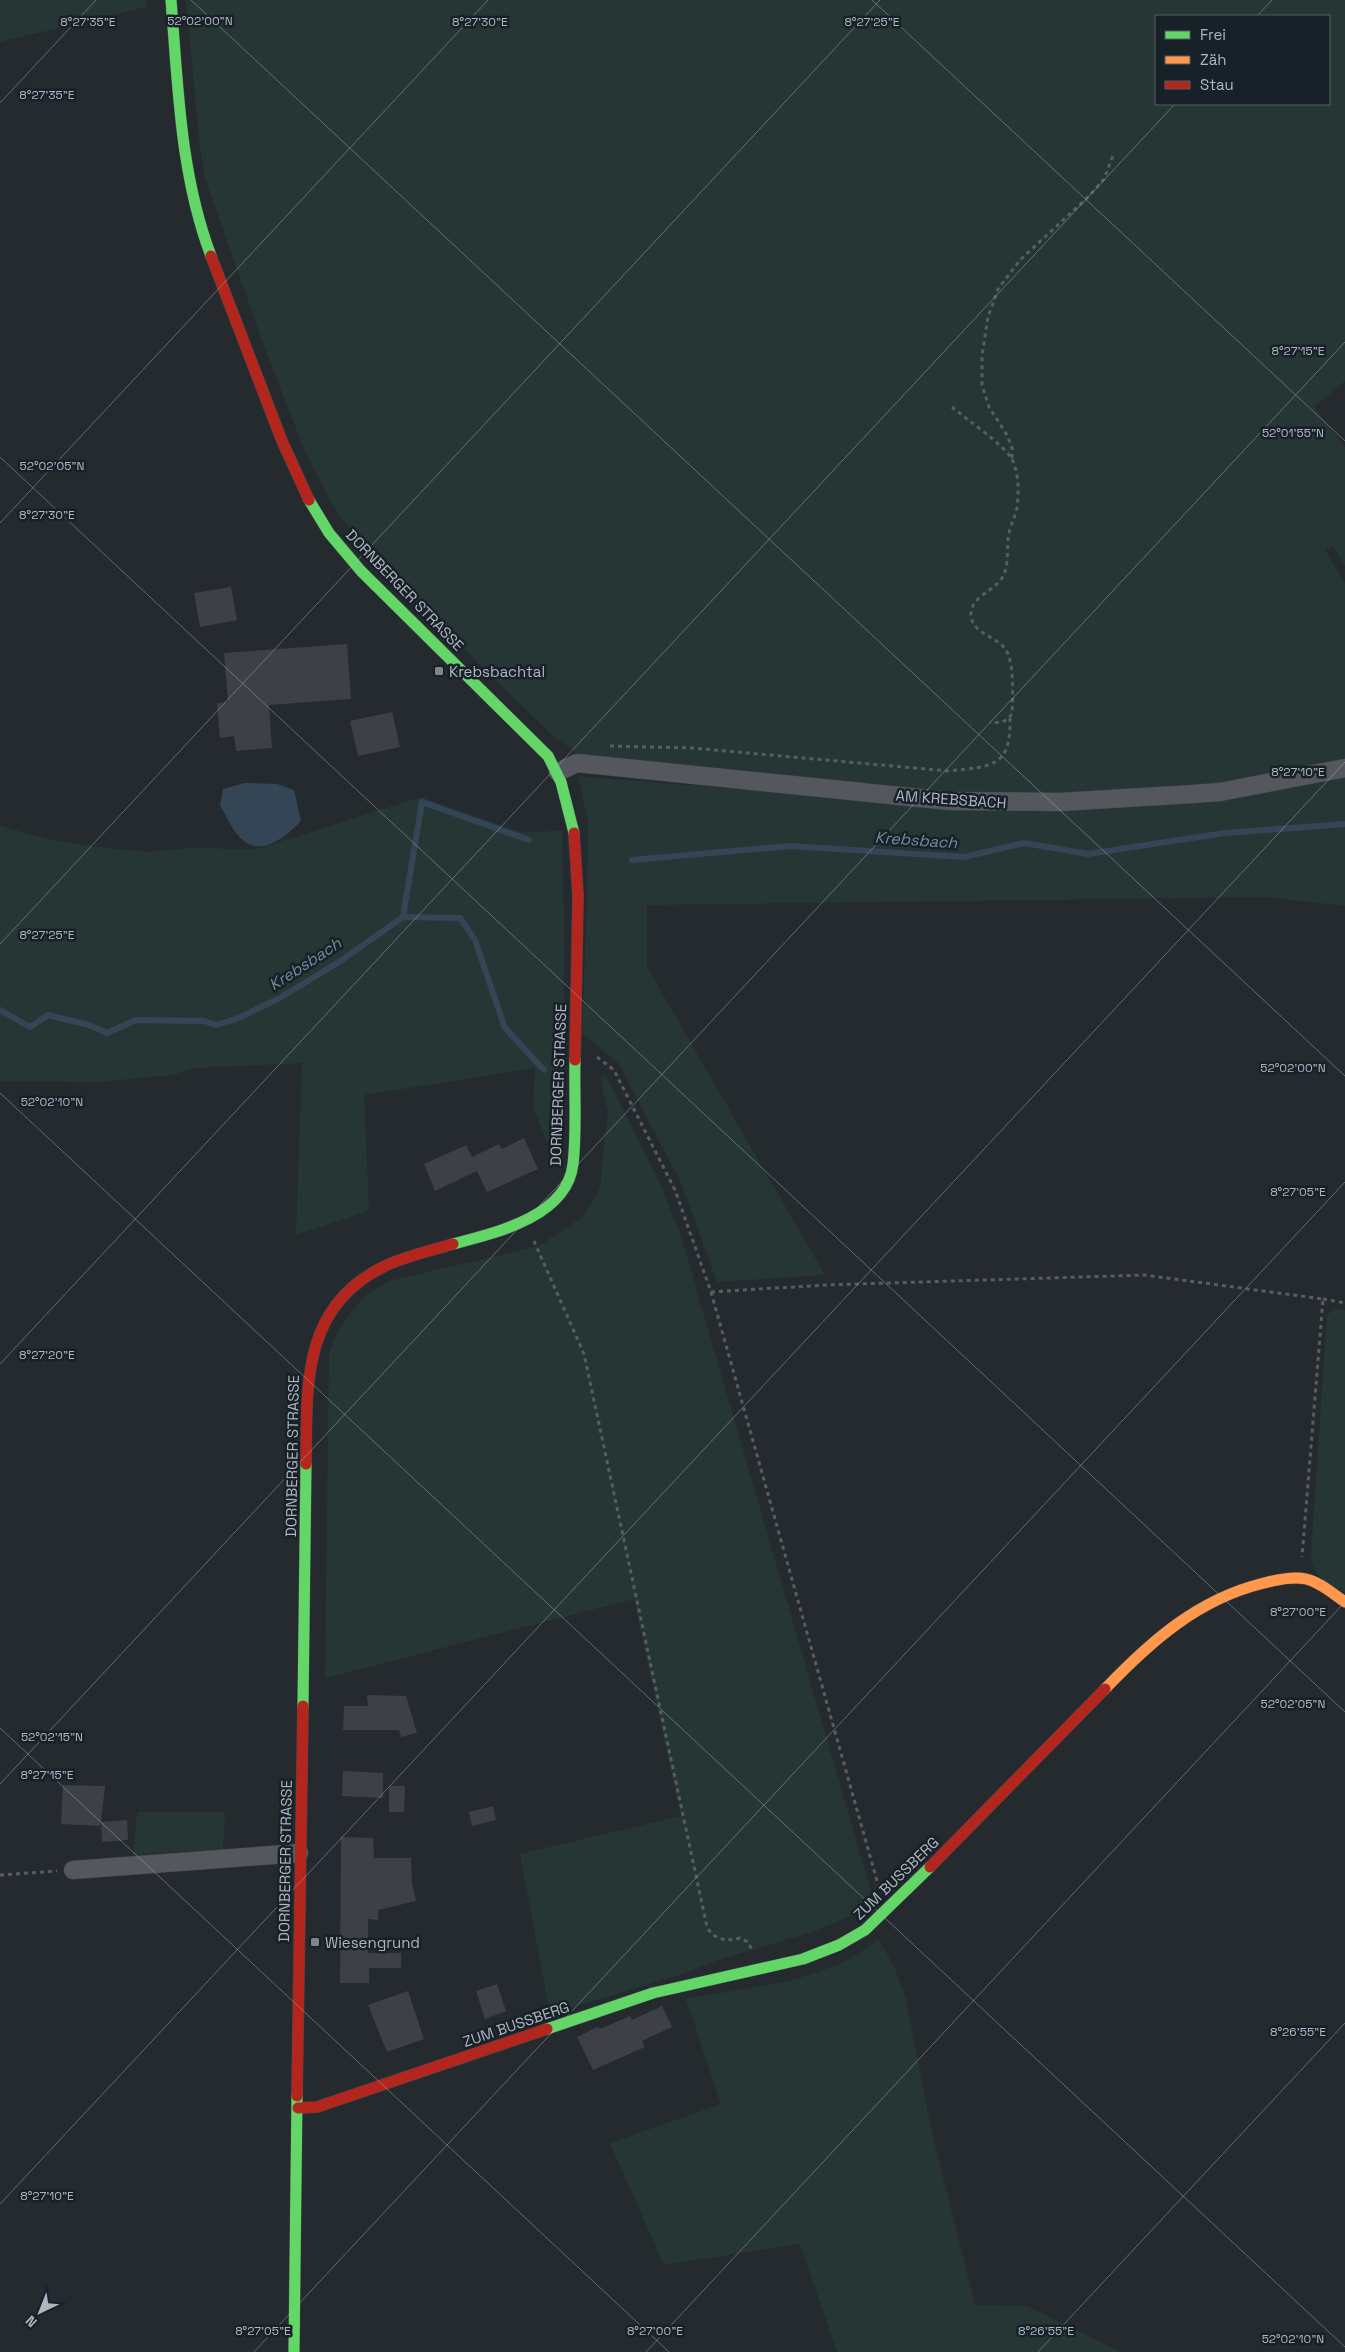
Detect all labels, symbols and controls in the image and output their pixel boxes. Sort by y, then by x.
text: 52°02'00"N [167,13,233,29]
text: 8°27'35"E [60,14,116,30]
text: 8°27'30"E [452,14,508,30]
text: 8°27'25"E [844,14,900,30]
legend [1155,15,1330,105]
text: Frei [1200,25,1226,44]
text: Zäh [1200,50,1226,69]
text: Stau [1200,75,1234,94]
text: 8°27'35"E [19,87,75,103]
text: 8°27'15"E [1271,343,1325,359]
text: 52°01'55"N [1262,425,1324,441]
text: 52°02'05"N [20,458,84,474]
text: 8°27'30"E [19,507,75,523]
street label: DORNBERGER STRASSE [342,525,468,655]
place label: Krebsbachtal [449,662,545,681]
marker: Krebsbachtal [433,665,445,677]
text: 8°27'10"E [1271,764,1325,780]
street label: AM KREBSBACH [895,786,1007,812]
water label: Krebsbach [874,827,959,853]
text: 8°27'25"E [19,927,75,943]
water label: Krebsbach [265,932,346,995]
street label: DORNBERGER STRASSE [546,1004,570,1166]
text: 52°02'00"N [1260,1060,1326,1076]
text: 52°02'10"N [21,1094,83,1110]
text: 8°27'05"E [1270,1184,1326,1200]
text: 8°27'20"E [19,1347,75,1363]
street label: DORNBERGER STRASSE [281,1375,303,1537]
text: 8°27'00"E [1270,1604,1326,1620]
text: 52°02'05"N [1261,1696,1325,1712]
text: 52°02'15"N [21,1729,83,1745]
text: 8°27'15"E [20,1767,74,1783]
street label: DORNBERGER STRASSE [274,1780,296,1942]
street label: ZUM BUSSBERG [849,1832,943,1924]
place label: Wiesengrund [325,1933,420,1952]
marker: Wiesengrund [309,1936,321,1948]
street label: ZUM BUSSBERG [460,1997,572,2051]
text: 8°26'55"E [1270,2024,1326,2040]
text: 8°27'10"E [20,2188,74,2204]
north arrow [15,2287,65,2337]
text: N [22,2312,41,2331]
text: 8°27'05"E [235,2323,291,2339]
text: 8°27'00"E [627,2323,683,2339]
text: 8°26'55"E [1018,2323,1074,2339]
text: 52°02'10"N [1262,2331,1324,2347]

